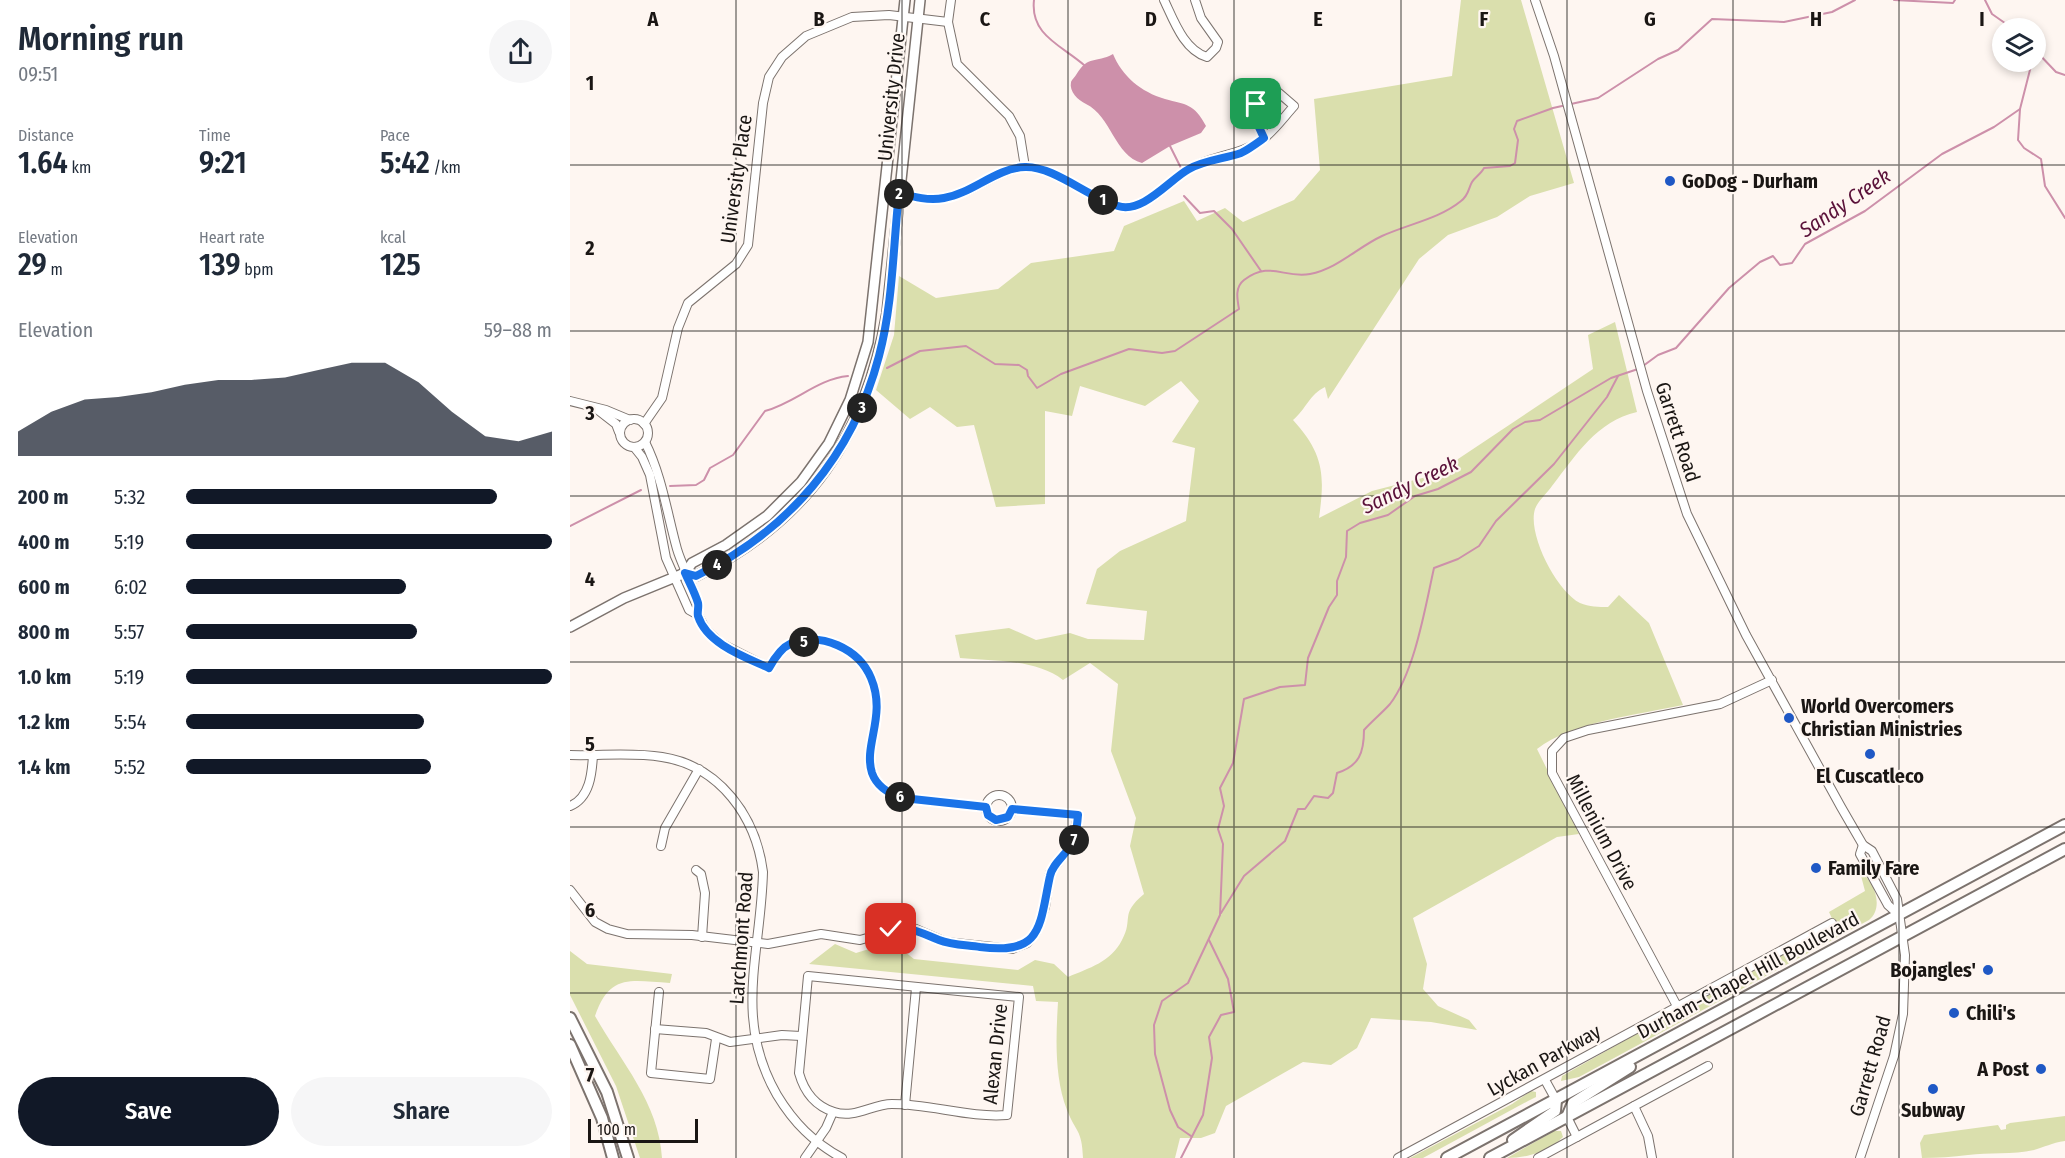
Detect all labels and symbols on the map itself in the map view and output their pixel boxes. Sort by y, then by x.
text: A [647,7,660,31]
text: B [813,7,825,31]
text: C [980,7,991,31]
text: D [1145,7,1157,31]
text: E [1313,7,1323,31]
text: F [1480,7,1489,31]
text: G [1644,7,1656,31]
text: H [1810,7,1822,31]
text: I [1979,7,1985,31]
street label: University Drive [872,32,910,162]
text: 1 [586,71,594,95]
pin [1230,78,1281,129]
street label: University Place [715,113,757,245]
water label: Sandy Creek [1794,163,1896,244]
place label: GoDog - Durham [1682,169,1818,193]
marker: GoDog - Durham [1663,174,1677,188]
pin: 2 [884,179,914,209]
pin: 1 [1088,185,1118,215]
text: 2 [584,236,595,260]
street label: Garrett Road [1651,379,1705,485]
pin: 3 [847,393,877,423]
text: 3 [584,401,595,425]
water label: Sandy Creek [1356,450,1463,520]
pin: 4 [702,550,732,580]
text: 4 [585,567,595,591]
pin: 5 [789,627,819,657]
place label: World Overcomers Christian Ministries [1801,694,1962,741]
marker: World Overcomers Christian Ministries [1782,711,1796,725]
text: 5 [585,732,595,756]
marker: El Cuscatleco [1863,747,1877,761]
place label: El Cuscatleco [1816,764,1924,788]
street label: Millenium Drive [1561,770,1643,894]
pin: 6 [885,782,915,812]
pin: 7 [1059,825,1089,855]
place label: Family Fare [1828,856,1919,880]
marker: Family Fare [1809,861,1823,875]
street label: Larchmont Road [724,871,758,1005]
text: 6 [585,898,595,922]
pin [865,903,916,954]
street label: Durham-Chapel Hill Boulevard [1633,906,1863,1044]
place label: Bojangles' [1890,958,1976,982]
marker: Bojangles' [1981,963,1995,977]
place label: Chili's [1966,1001,2016,1025]
street label: Alexan Drive [978,1002,1012,1106]
marker: Chili's [1947,1006,1961,1020]
street label: Garrett Road [1844,1013,1896,1119]
street label: Lyckan Parkway [1483,1019,1605,1101]
place label: A Post [1976,1057,2030,1081]
marker: A Post [2034,1062,2048,1076]
text: 7 [586,1063,595,1087]
marker: Subway [1926,1082,1940,1096]
place label: Subway [1901,1098,1966,1122]
scale bar [588,1116,698,1144]

